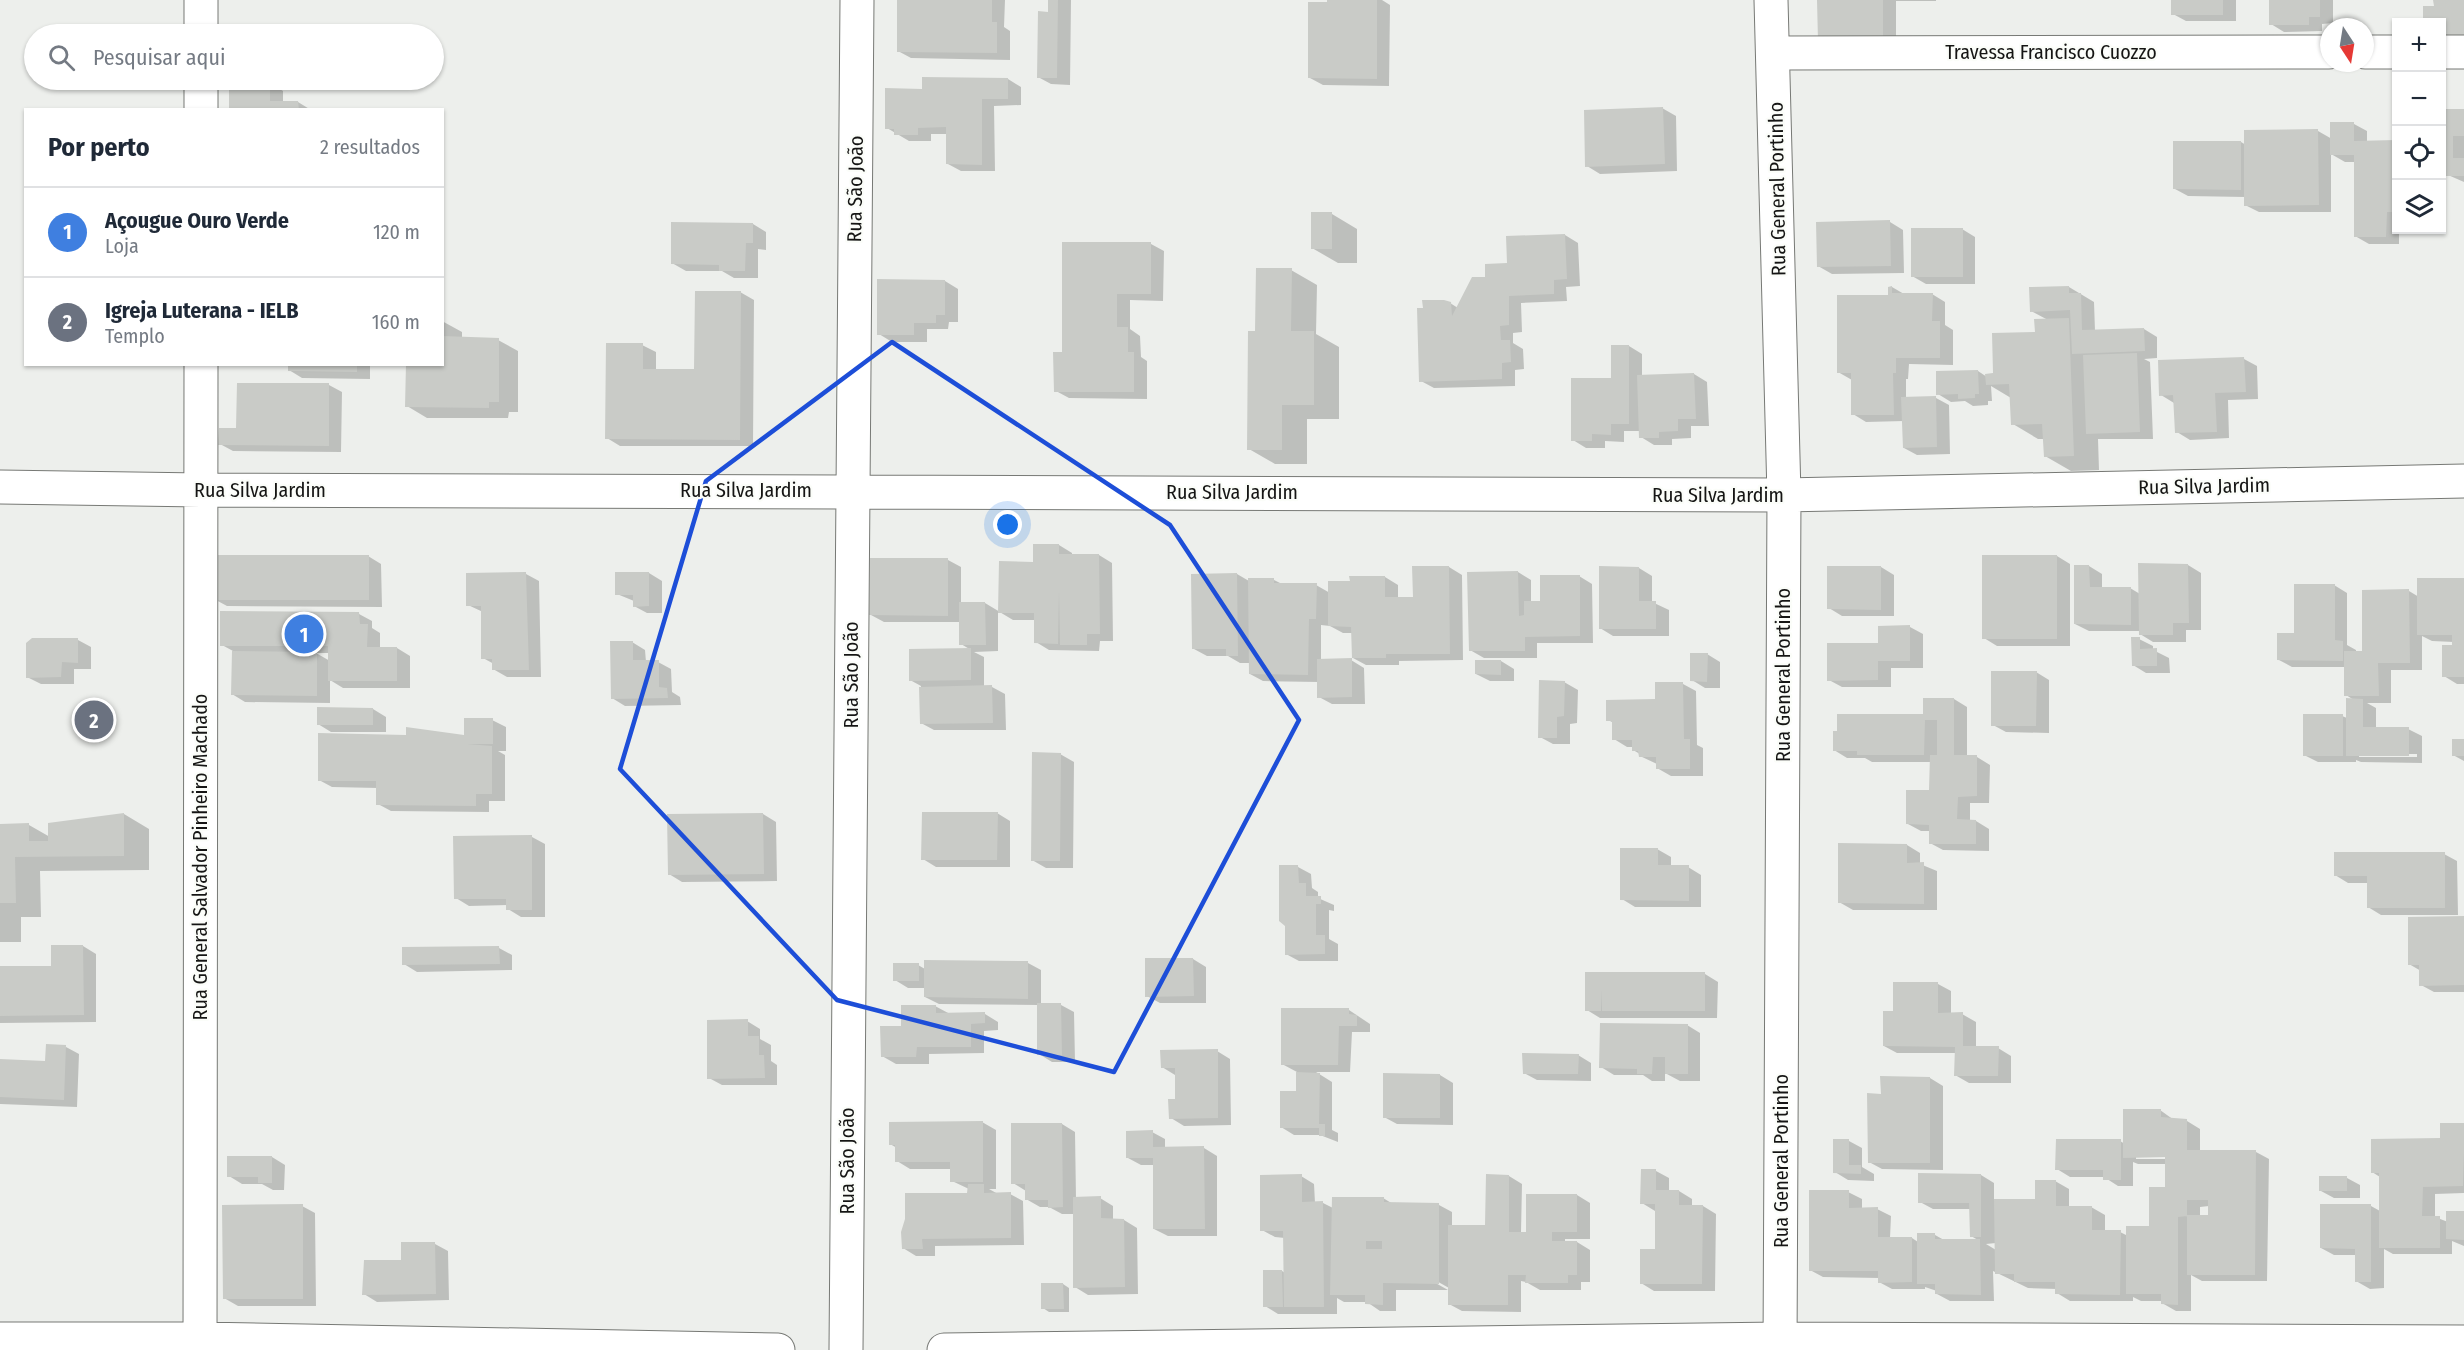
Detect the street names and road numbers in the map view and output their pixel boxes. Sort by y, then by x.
street label: Travessa Francisco Cuozzo [1945,40,2157,64]
street label: Rua General Portinho [1763,102,1791,276]
street label: Rua São João [842,135,868,243]
street label: Rua Silva Jardim [2138,473,2270,499]
street label: Rua Silva Jardim [194,478,326,502]
street label: Rua Silva Jardim [680,478,812,502]
street label: Rua Silva Jardim [1166,480,1298,504]
street label: Rua Silva Jardim [1652,483,1784,507]
street label: Rua General Portinho [1771,588,1795,762]
street label: Rua São João [839,622,863,728]
street label: Rua General Salvador Pinheiro Machado [188,694,212,1020]
street label: Rua General Portinho [1769,1074,1793,1248]
street label: Rua São João [835,1108,859,1214]

